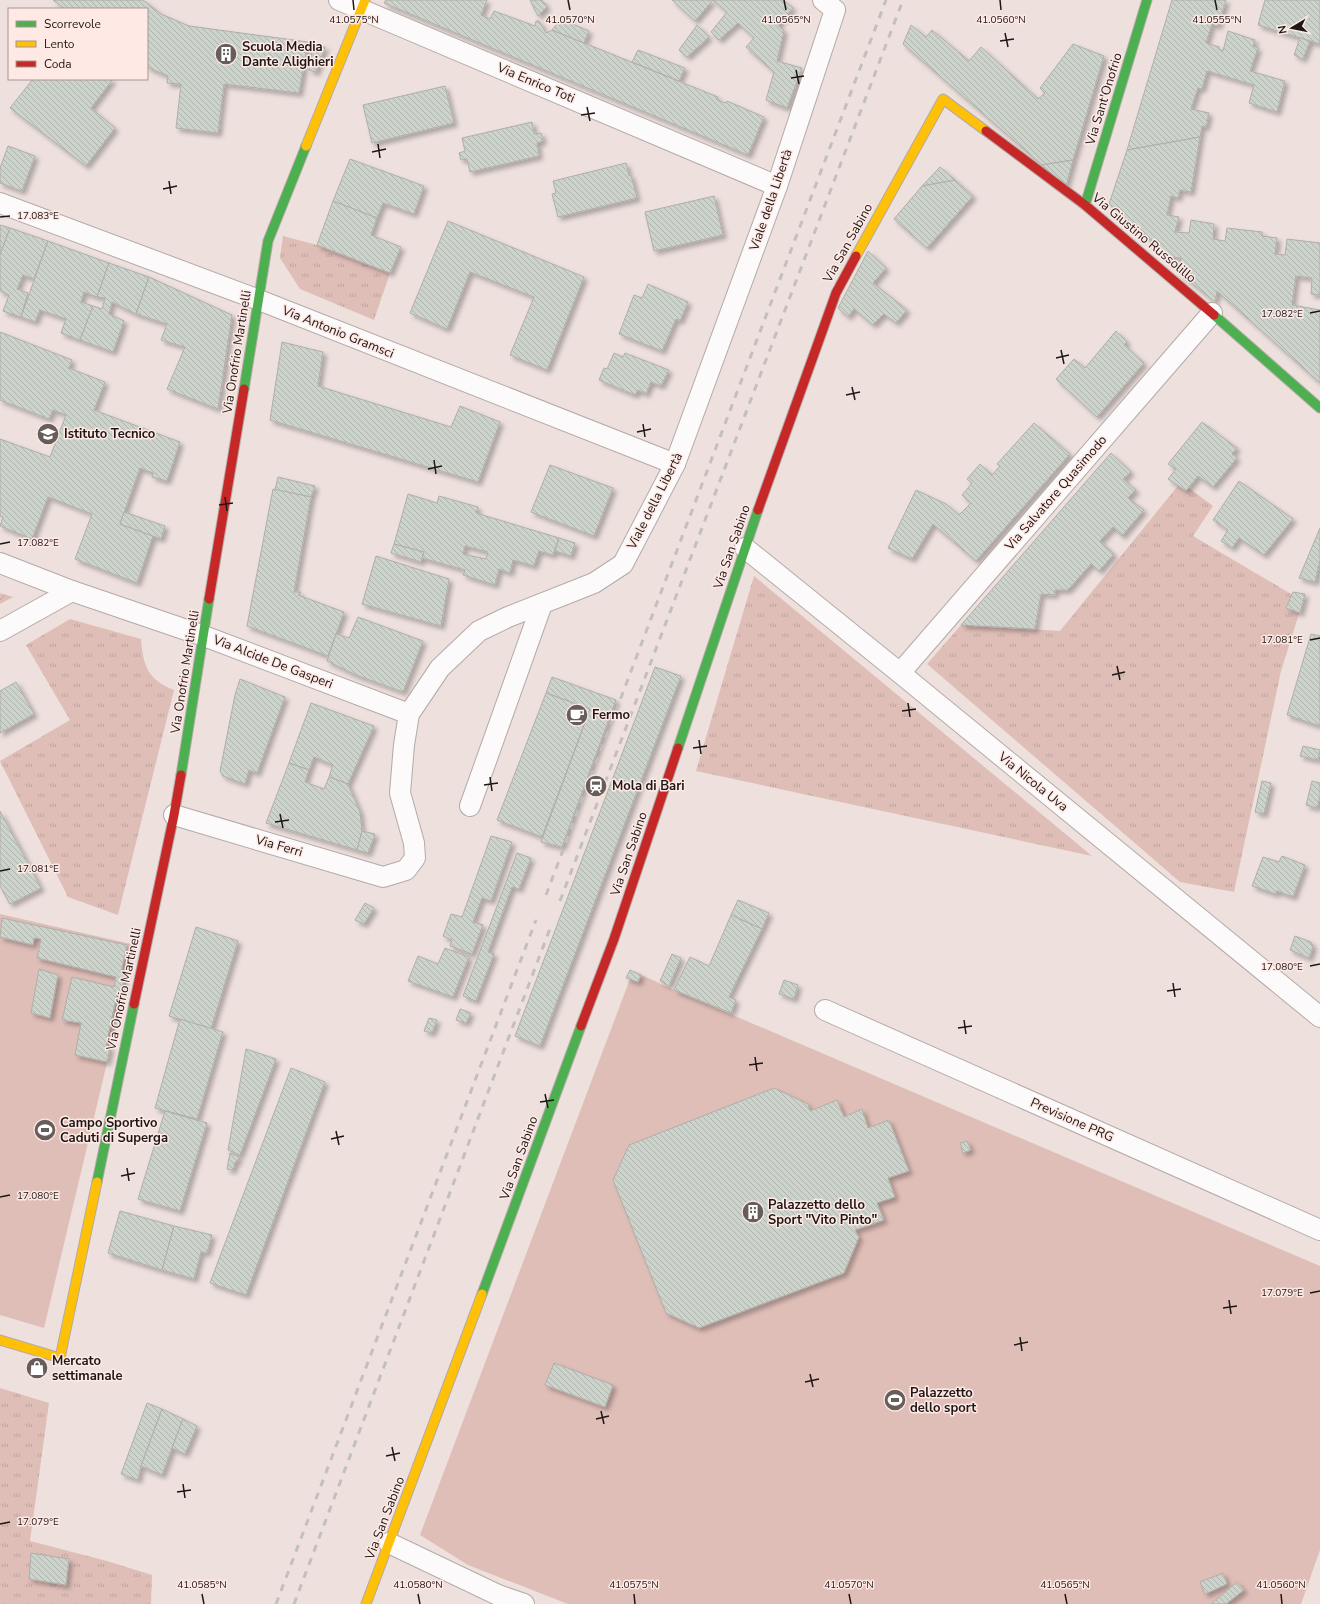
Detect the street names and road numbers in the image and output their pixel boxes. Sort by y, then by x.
street label: Via Sant'Onofrio [1081,51,1127,148]
street label: Via Enrico Toti [493,58,578,107]
street label: Viale della Libertà [745,147,797,254]
street label: Via Giustino Russolillo [1087,188,1200,287]
street label: Via San Sabino [818,200,877,287]
street label: Via Onofrio Martinelli [218,289,256,416]
street label: Via Antonio Gramsci [278,301,397,363]
street label: Via Salvatore Quasimodo [1000,431,1111,555]
street label: Viale della Libertà [622,450,687,553]
street label: Via San Sabino [709,503,755,592]
street label: Via Onofrio Martinelli [166,609,204,736]
street label: Via Alcide De Gasperi [210,630,336,693]
street label: Via Nicola Uva [994,748,1072,816]
street label: Via San Sabino [606,810,652,899]
street label: Via Ferri [252,830,305,861]
street label: Via Onofrio Martinelli [102,926,146,1053]
street label: Previsione PRG [1027,1094,1117,1146]
street label: Via San Sabino [495,1114,542,1203]
street label: Via San Sabino [360,1474,409,1563]

